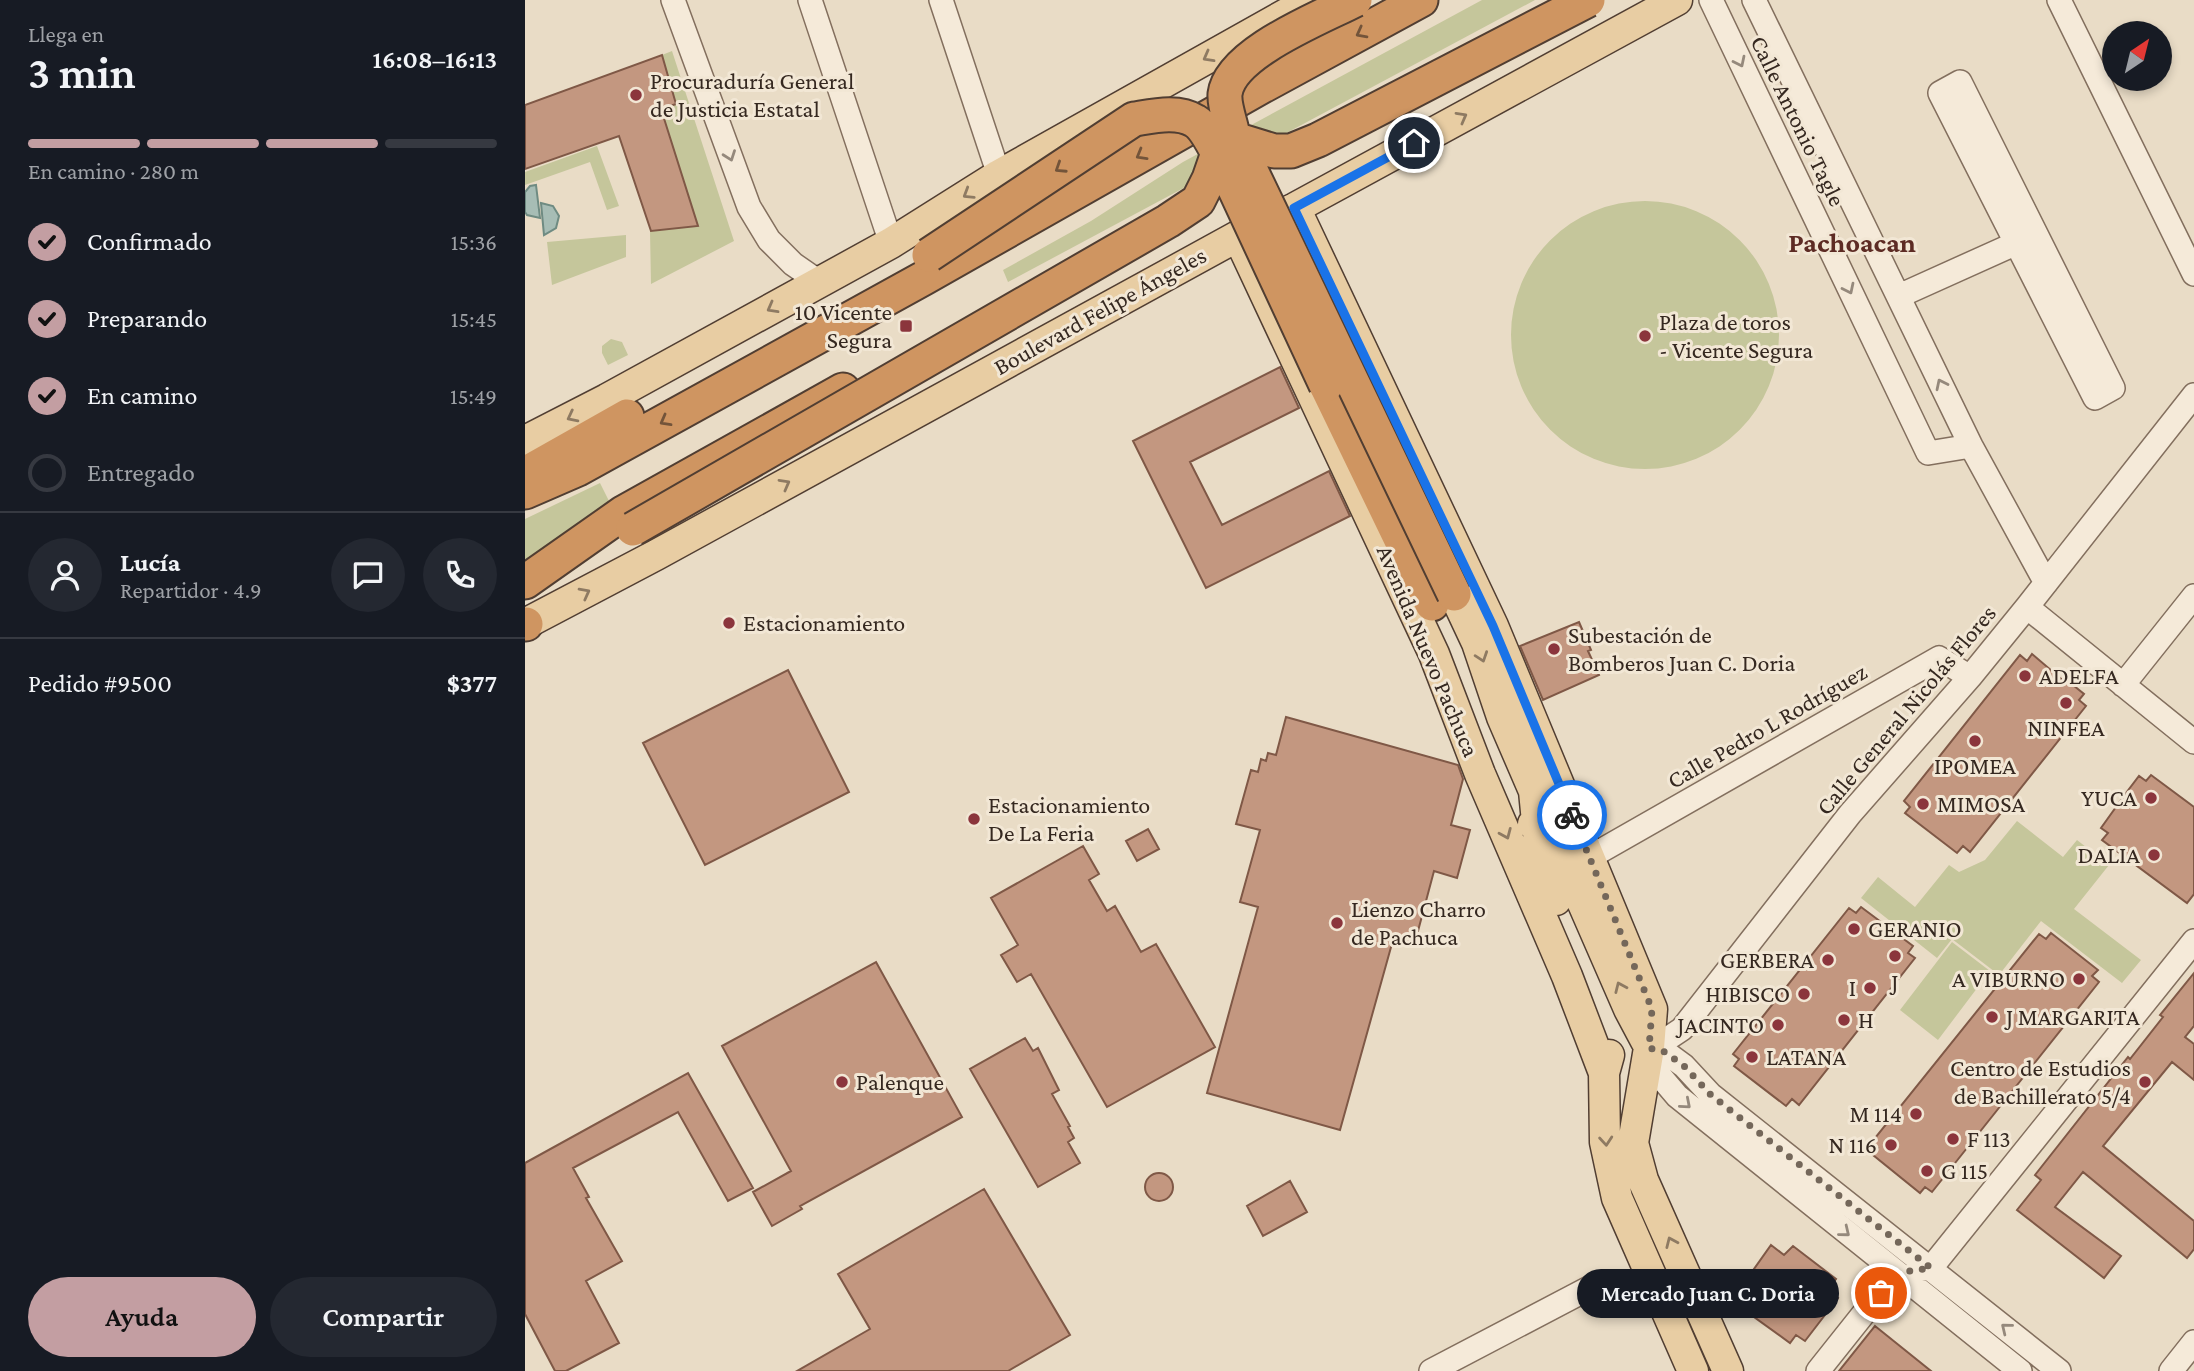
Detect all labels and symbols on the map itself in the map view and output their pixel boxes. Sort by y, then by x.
north arrow [2102,21,2172,91]
one-way arrow [1356,24,1369,38]
street label: Calle Antonio Tagle [1745,31,1851,210]
one-way arrow [1203,49,1216,62]
one-way arrow [1732,55,1746,67]
place label: Procuraduría General de Justicia Estatal [650,67,854,122]
marker: Procuraduría General de Justicia Estatal [628,87,644,103]
one-way arrow [1455,112,1467,125]
pin [1384,113,1444,173]
one-way arrow [1136,147,1148,160]
one-way arrow [722,150,736,162]
one-way arrow [1055,159,1068,172]
one-way arrow [963,186,976,199]
district label: Pachoacan [1788,227,1916,258]
street label: Boulevard Felipe Ángeles [989,241,1211,380]
one-way arrow [1841,282,1855,294]
place label: 10 Vicente Segura [795,298,892,353]
one-way arrow [766,300,779,313]
place label: Plaza de toros - Vicente Segura [1659,308,1813,363]
marker: 10 Vicente Segura [898,318,914,334]
marker: Plaza de toros - Vicente Segura [1637,328,1653,344]
one-way arrow [1935,379,1949,391]
one-way arrow [567,409,579,422]
one-way arrow [659,413,672,426]
one-way arrow [778,479,791,492]
street label: Avenida Nuevo Pachuca [1372,541,1485,761]
one-way arrow [578,587,591,601]
street label: Calle General Nicolás Flores [1810,599,2001,820]
place label: Estacionamiento [743,609,905,636]
marker: Estacionamiento [721,615,737,631]
place label: Subestación de Bomberos Juan C. Doria [1568,621,1795,676]
marker: Subestación de Bomberos Juan C. Doria [1546,641,1562,657]
one-way arrow [1474,650,1488,662]
street label: Calle Pedro L Rodríguez [1662,657,1871,794]
place label: ADELFA [2039,662,2119,689]
marker: ADELFA [2017,668,2033,684]
marker: NINFEA [2058,695,2074,711]
place label: NINFEA [2027,714,2105,741]
marker: IPOMEA [1967,733,1983,749]
place label: IPOMEA [1934,752,2016,779]
courier [1537,780,1607,850]
place label: YUCA [2081,784,2137,811]
place label: MIMOSA [1937,790,2025,817]
marker: YUCA [2143,790,2159,806]
place label: Estacionamiento De La Feria [988,791,1150,846]
marker: MIMOSA [1915,796,1931,812]
marker: Estacionamiento De La Feria [966,811,982,827]
one-way arrow [1498,827,1512,840]
place label: DALIA [2078,841,2140,868]
marker: DALIA [2146,847,2162,863]
place label: Lienzo Charro de Pachuca [1351,895,1486,950]
marker: Lienzo Charro de Pachuca [1329,915,1345,931]
place label: GERANIO [1868,915,1962,942]
marker: GERANIO [1846,921,1862,937]
place label: GERBERA [1720,946,1814,973]
marker: J [1887,948,1903,964]
marker: GERBERA [1820,952,1836,968]
place label: A VIBURNO [1952,965,2065,992]
place label: J [1889,968,1899,995]
marker: A VIBURNO [2071,971,2087,987]
place label: I [1849,974,1856,1001]
place label: HIBISCO [1705,980,1790,1007]
marker: I [1862,980,1878,996]
one-way arrow [1614,981,1628,994]
marker: HIBISCO [1796,986,1812,1002]
place label: J MARGARITA [2004,1003,2140,1030]
place label: H [1858,1006,1874,1033]
marker: J MARGARITA [1984,1009,2000,1025]
place label: JACINTO [1675,1011,1764,1038]
marker: H [1836,1012,1852,1028]
marker: JACINTO [1770,1017,1786,1033]
place label: LATANA [1766,1043,1846,1070]
marker: LATANA [1744,1049,1760,1065]
place label: Centro de Estudios de Bachillerato 5/4 [1950,1054,2131,1109]
place label: Palenque [856,1068,944,1095]
marker: Palenque [834,1074,850,1090]
marker: Centro de Estudios de Bachillerato 5/4 [2137,1074,2153,1090]
one-way arrow [1678,1096,1691,1108]
place label: M 114 [1849,1100,1902,1127]
marker: M 114 [1908,1106,1924,1122]
place label: F 113 [1967,1125,2011,1152]
place label: N 116 [1829,1131,1877,1158]
marker: F 113 [1945,1131,1961,1147]
one-way arrow [1598,1136,1613,1147]
marker: N 116 [1883,1137,1899,1153]
place label: G 115 [1941,1157,1988,1184]
marker: G 115 [1919,1163,1935,1179]
one-way arrow [1837,1223,1849,1236]
one-way arrow [1665,1236,1679,1249]
pin [1851,1263,1911,1323]
callout: Mercado Juan C. Doria [1577,1268,1839,1318]
one-way arrow [2001,1324,2014,1336]

